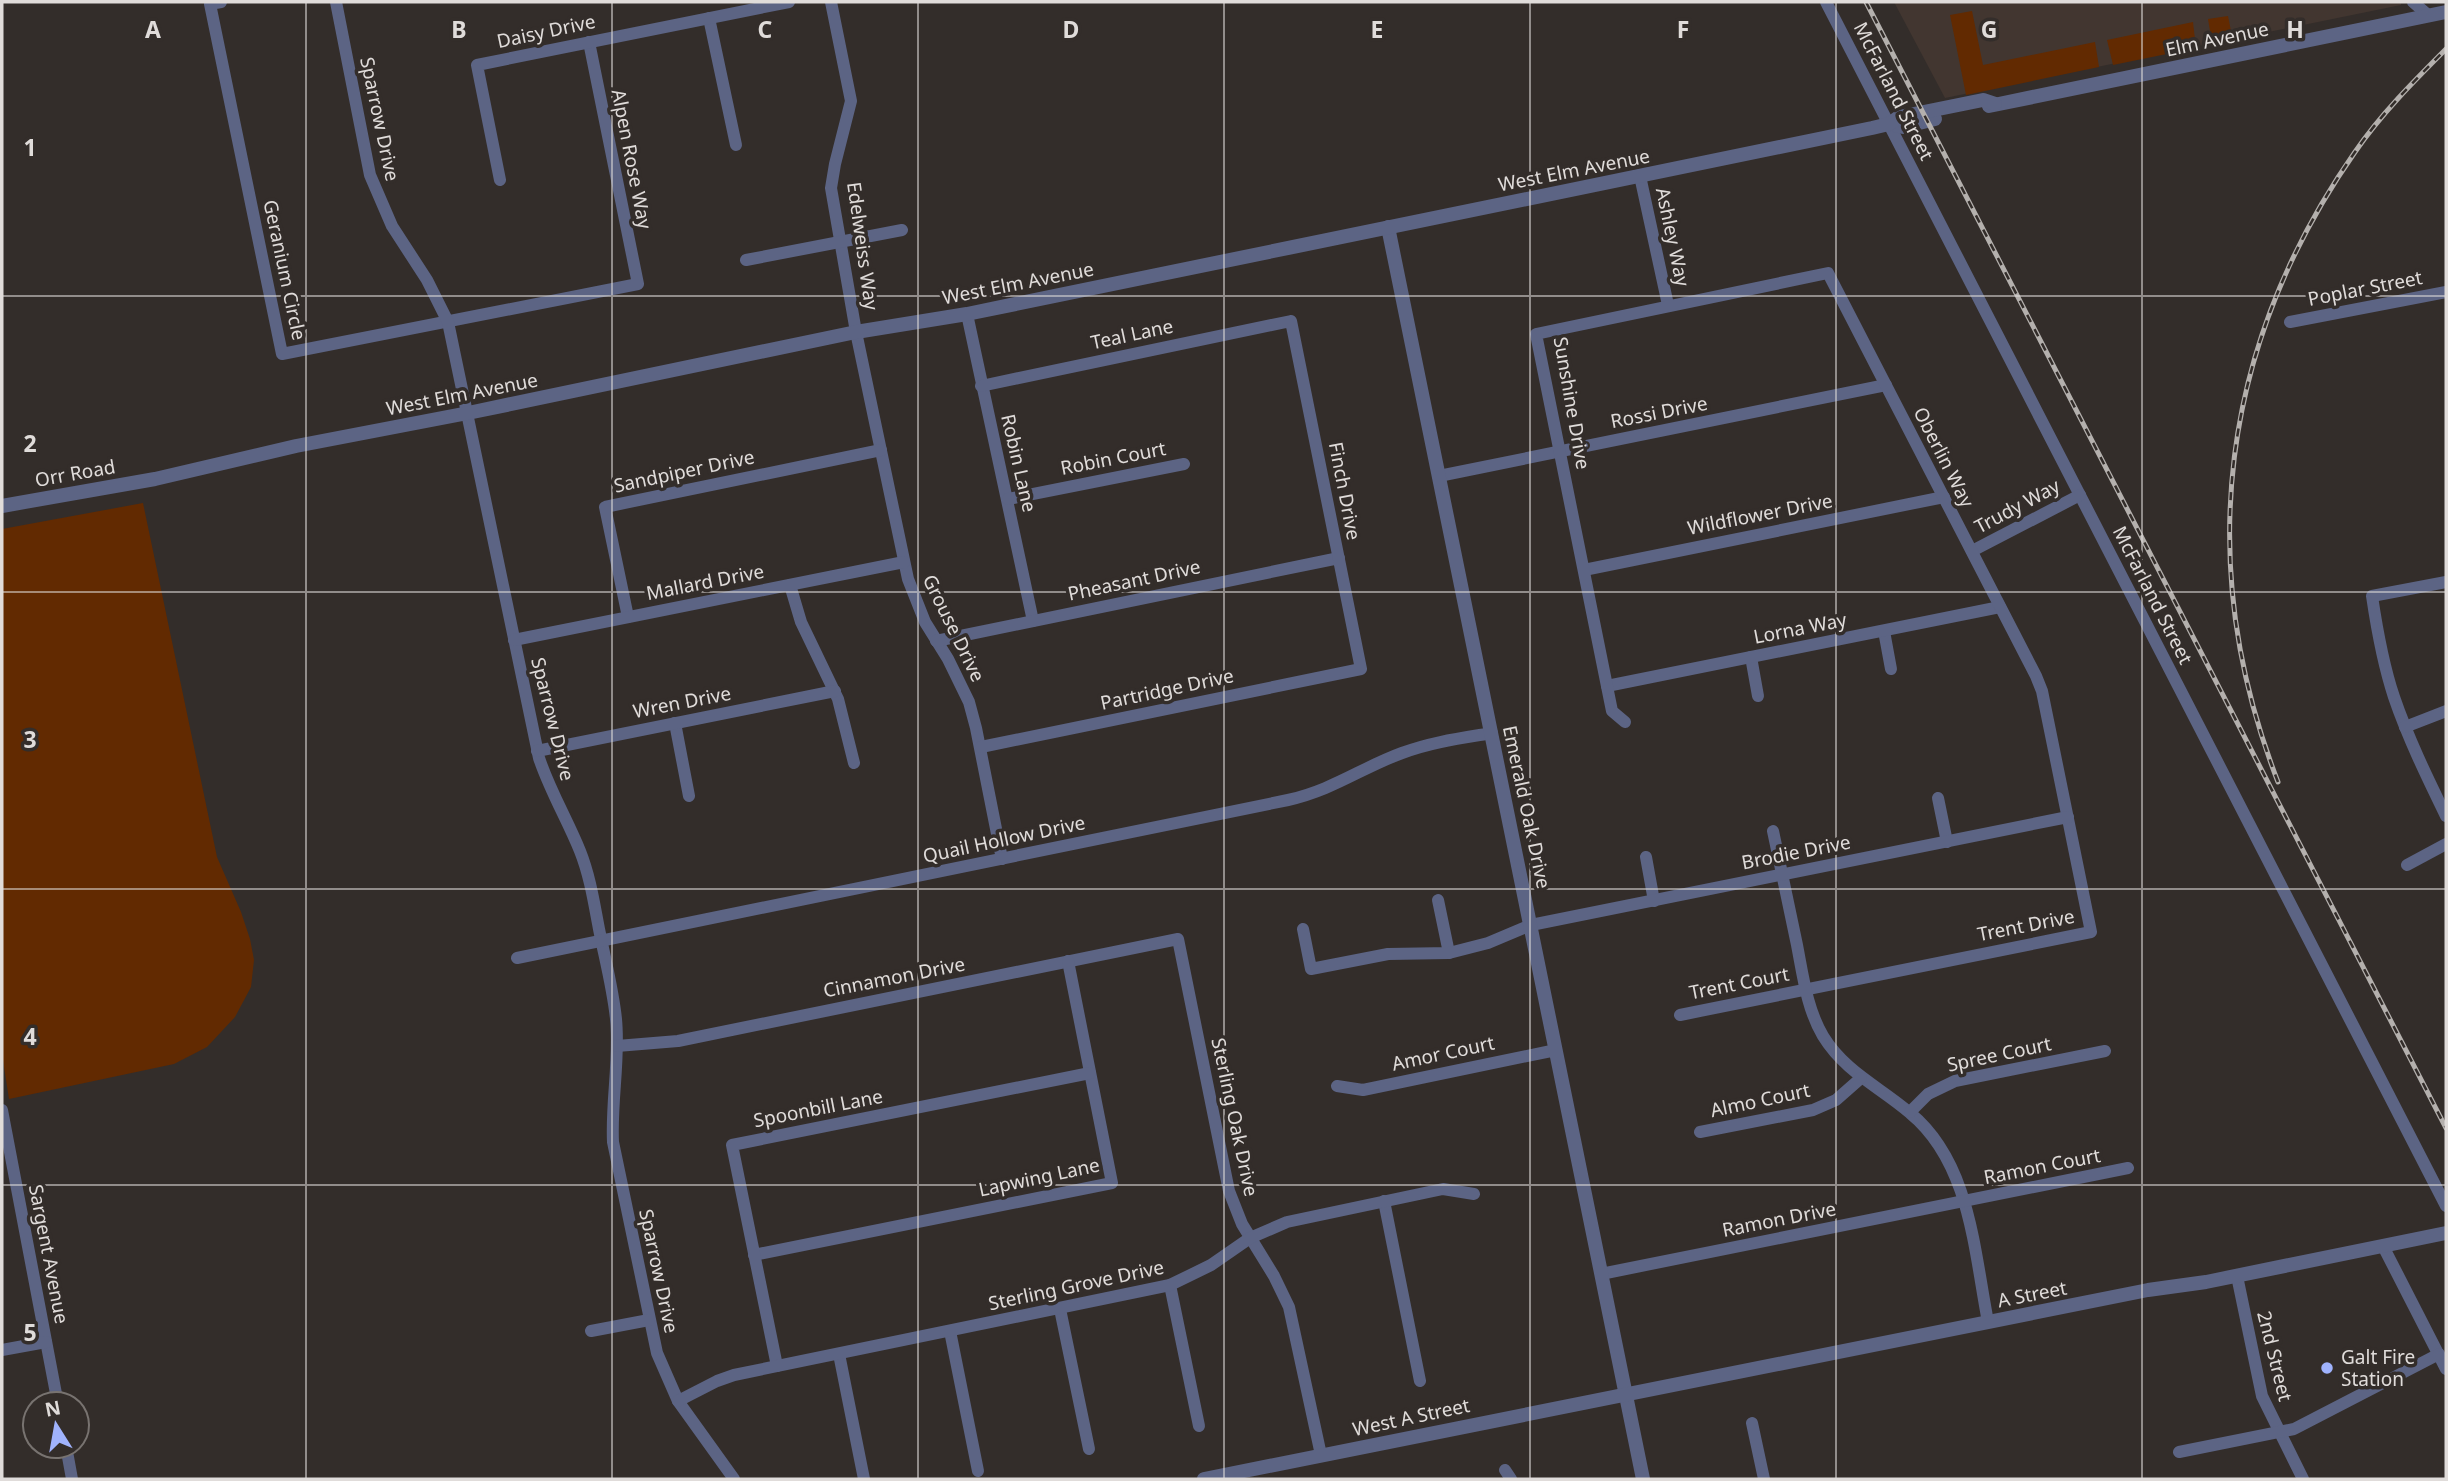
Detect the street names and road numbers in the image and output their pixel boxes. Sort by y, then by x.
street label: Daisy Drive [494,8,598,54]
street label: Elm Avenue [2163,15,2271,63]
street label: McFarland Street [1848,18,1940,165]
street label: Sparrow Drive [354,55,406,183]
street label: Alpen Rose Way [606,87,658,231]
street label: West Elm Avenue [1496,143,1652,197]
street label: Edelweiss Way [841,180,885,312]
street label: Ashley Way [1650,185,1696,289]
street label: Geranium Circle [257,197,313,343]
street label: West Elm Avenue [940,256,1096,310]
street label: Poplar Street [2306,264,2425,312]
street label: Teal Lane [1088,313,1176,355]
street label: Sunshine Drive [1548,335,1596,471]
street label: West Elm Avenue [384,367,540,421]
street label: Rossi Drive [1608,390,1710,434]
street label: Oberlin Way [1908,402,1981,512]
street label: Robin Lane [995,412,1043,514]
street label: Robin Court [1058,435,1168,481]
street label: Finch Drive [1323,440,1367,542]
street label: Sandpiper Drive [611,443,757,499]
street label: Orr Road [33,453,117,493]
street label: Trudy Way [1970,473,2064,539]
street label: Wildflower Drive [1685,487,1835,541]
street label: McFarland Street [2107,522,2199,669]
street label: Pheasant Drive [1065,553,1203,607]
street label: Mallard Drive [644,558,766,606]
street label: Grouse Drive [917,570,991,686]
street label: Lorna Way [1751,606,1849,650]
street label: Sparrow Drive [525,655,581,783]
street label: Partridge Drive [1098,662,1236,716]
street label: Wren Drive [631,680,733,724]
street label: Emerald Oak Drive [1497,723,1557,891]
street label: Quail Hollow Drive [920,809,1088,869]
street label: Brodie Drive [1739,829,1853,875]
street label: Trent Drive [1975,903,2077,947]
street label: Cinnamon Drive [821,951,967,1003]
street label: Trent Court [1687,961,1791,1005]
street label: Amor Court [1389,1029,1497,1077]
street label: Spree Court [1944,1030,2054,1078]
street label: Sterling Oak Drive [1205,1035,1265,1199]
street label: Almo Court [1708,1077,1812,1123]
street label: Spoonbill Lane [751,1083,885,1133]
street label: Ramon Court [1981,1142,2103,1190]
street label: Lapwing Lane [976,1151,1102,1203]
street label: Sargent Avenue [23,1182,75,1326]
street label: Ramon Drive [1720,1195,1838,1243]
street label: Sparrow Drive [633,1207,685,1335]
street label: Sterling Grove Drive [986,1254,1166,1316]
street label: A Street [1995,1275,2069,1313]
street label: 2nd Street [2251,1308,2299,1404]
street label: West A Street [1350,1392,1472,1442]

